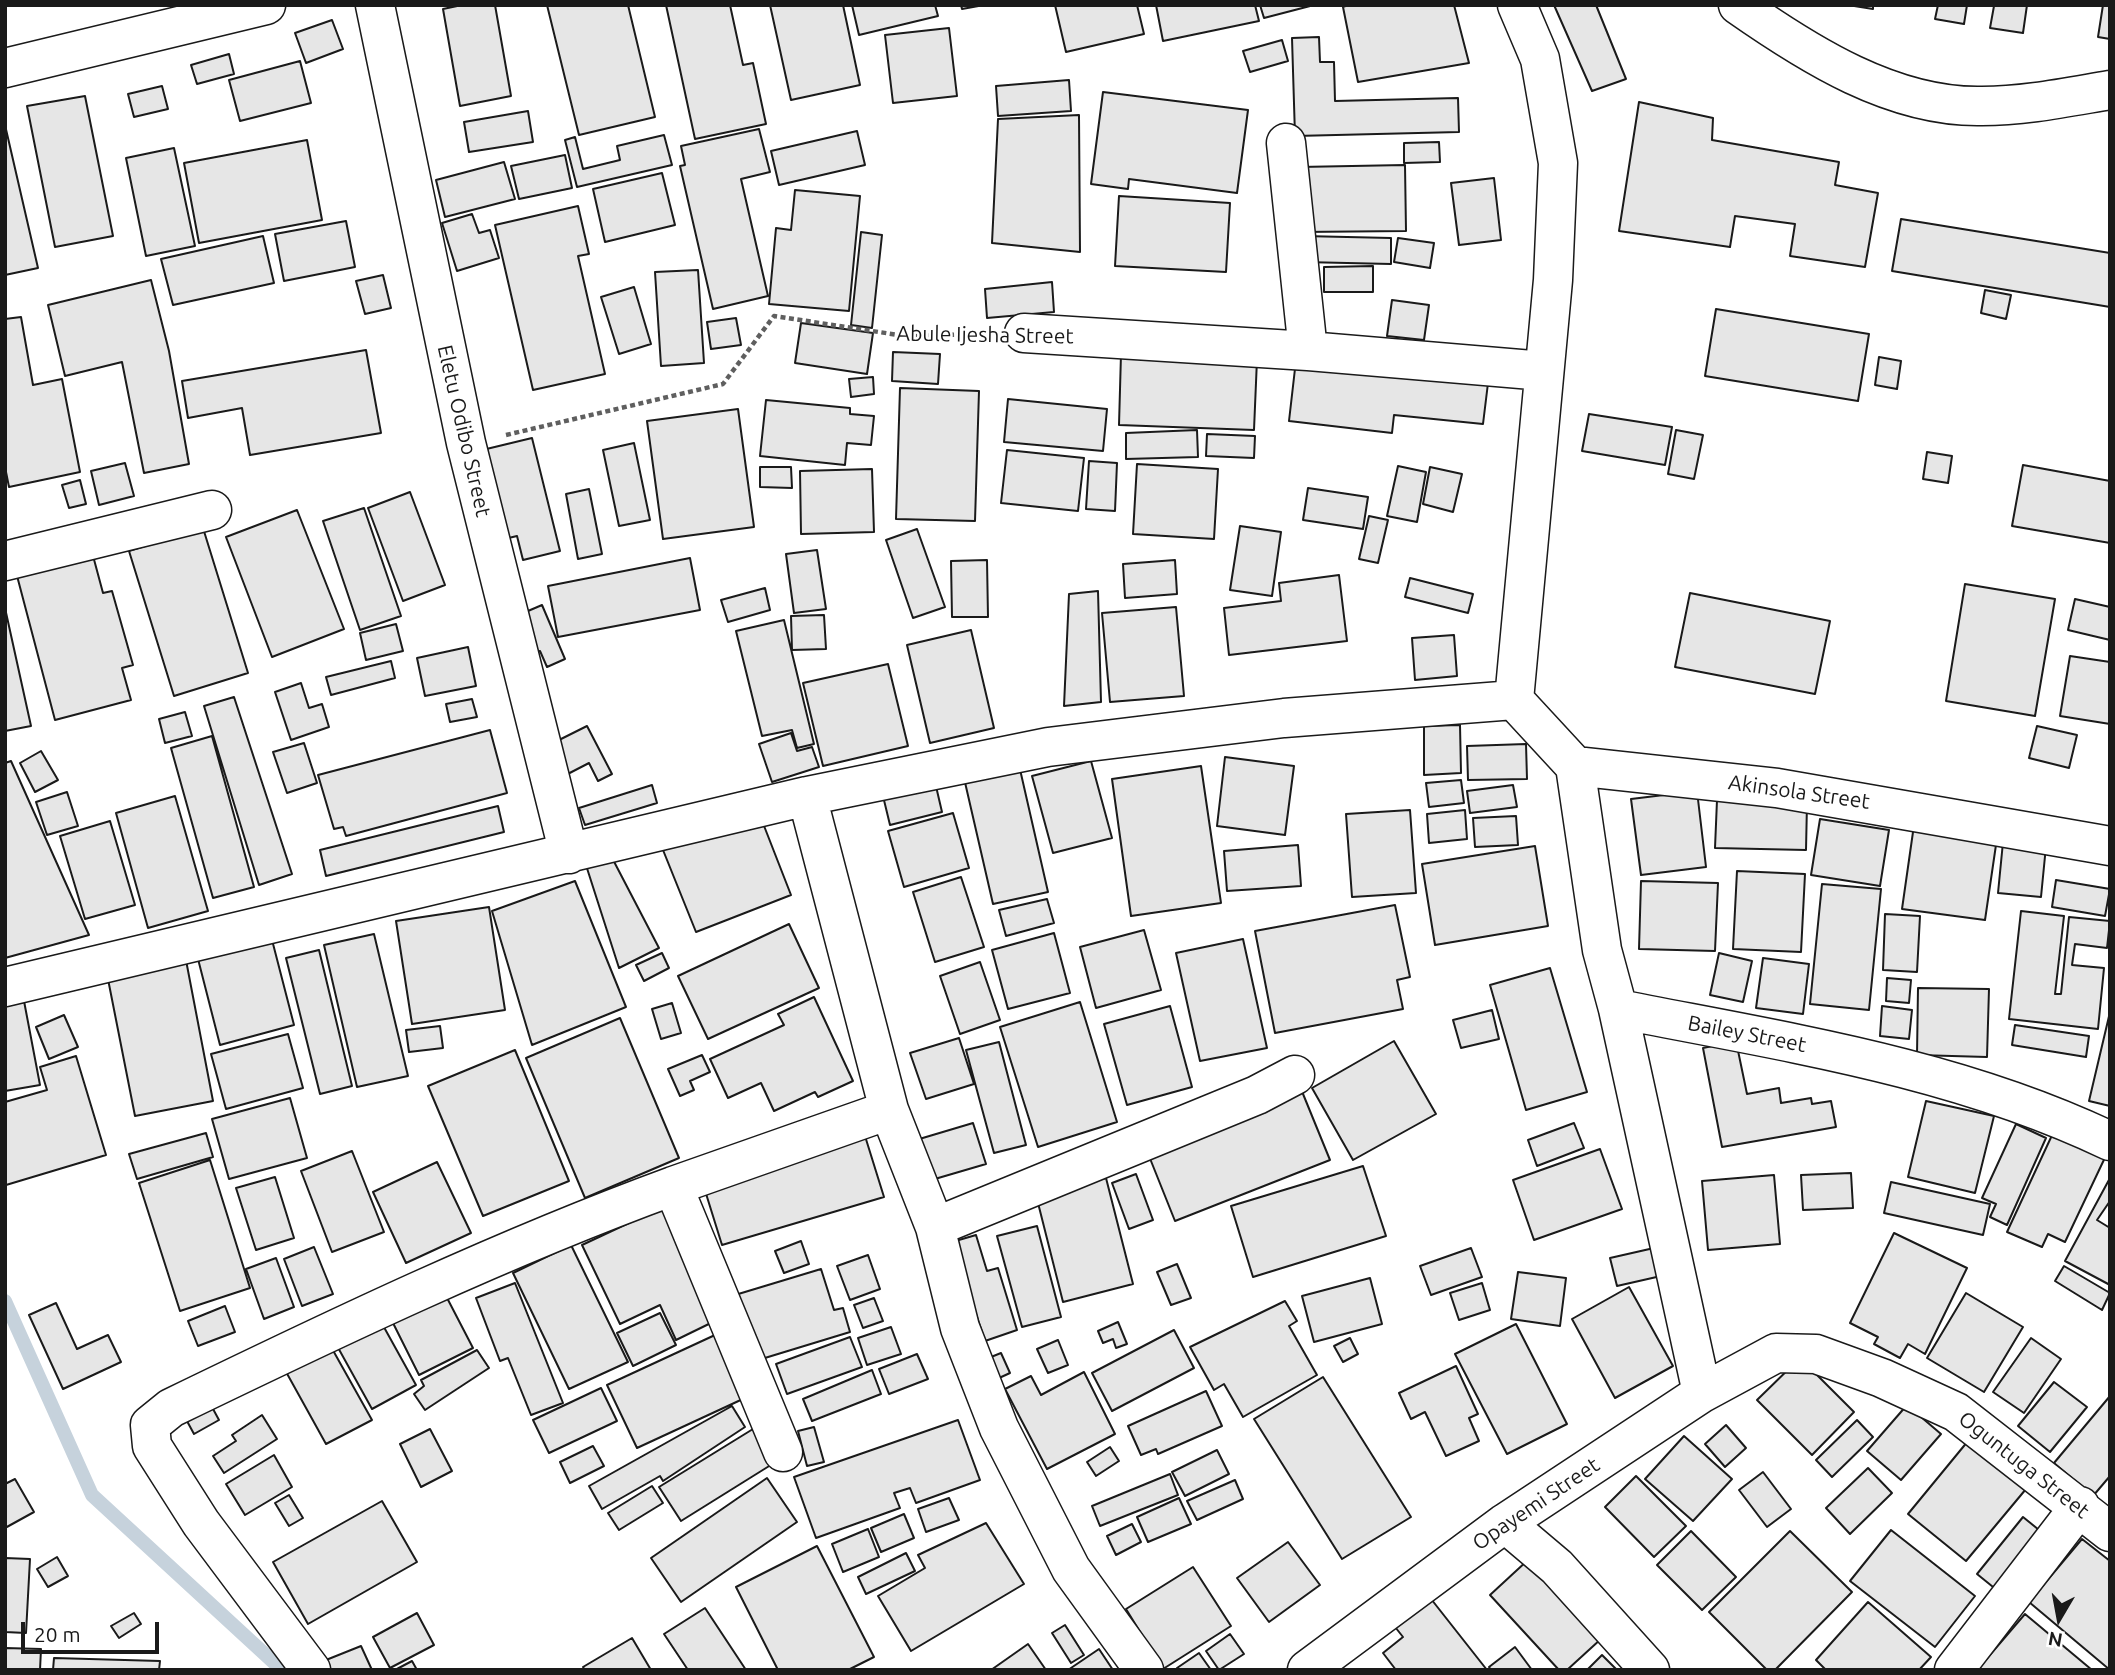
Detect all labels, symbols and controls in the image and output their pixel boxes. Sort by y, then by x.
street label: Abule Ijesha Street [896,321,1074,349]
street label: Eletu Odibo Street [432,343,496,519]
street label: Akinsola Street [1727,770,1871,814]
street label: Bailey Street [1686,1010,1808,1058]
street label: Oguntuga Street [1954,1406,2094,1524]
street label: Opayemi Street [1468,1452,1604,1556]
north arrow [2024,1584,2094,1654]
scale bar [24,1608,163,1652]
text: 20 m [34,1622,81,1646]
text: N [2046,1628,2064,1652]

